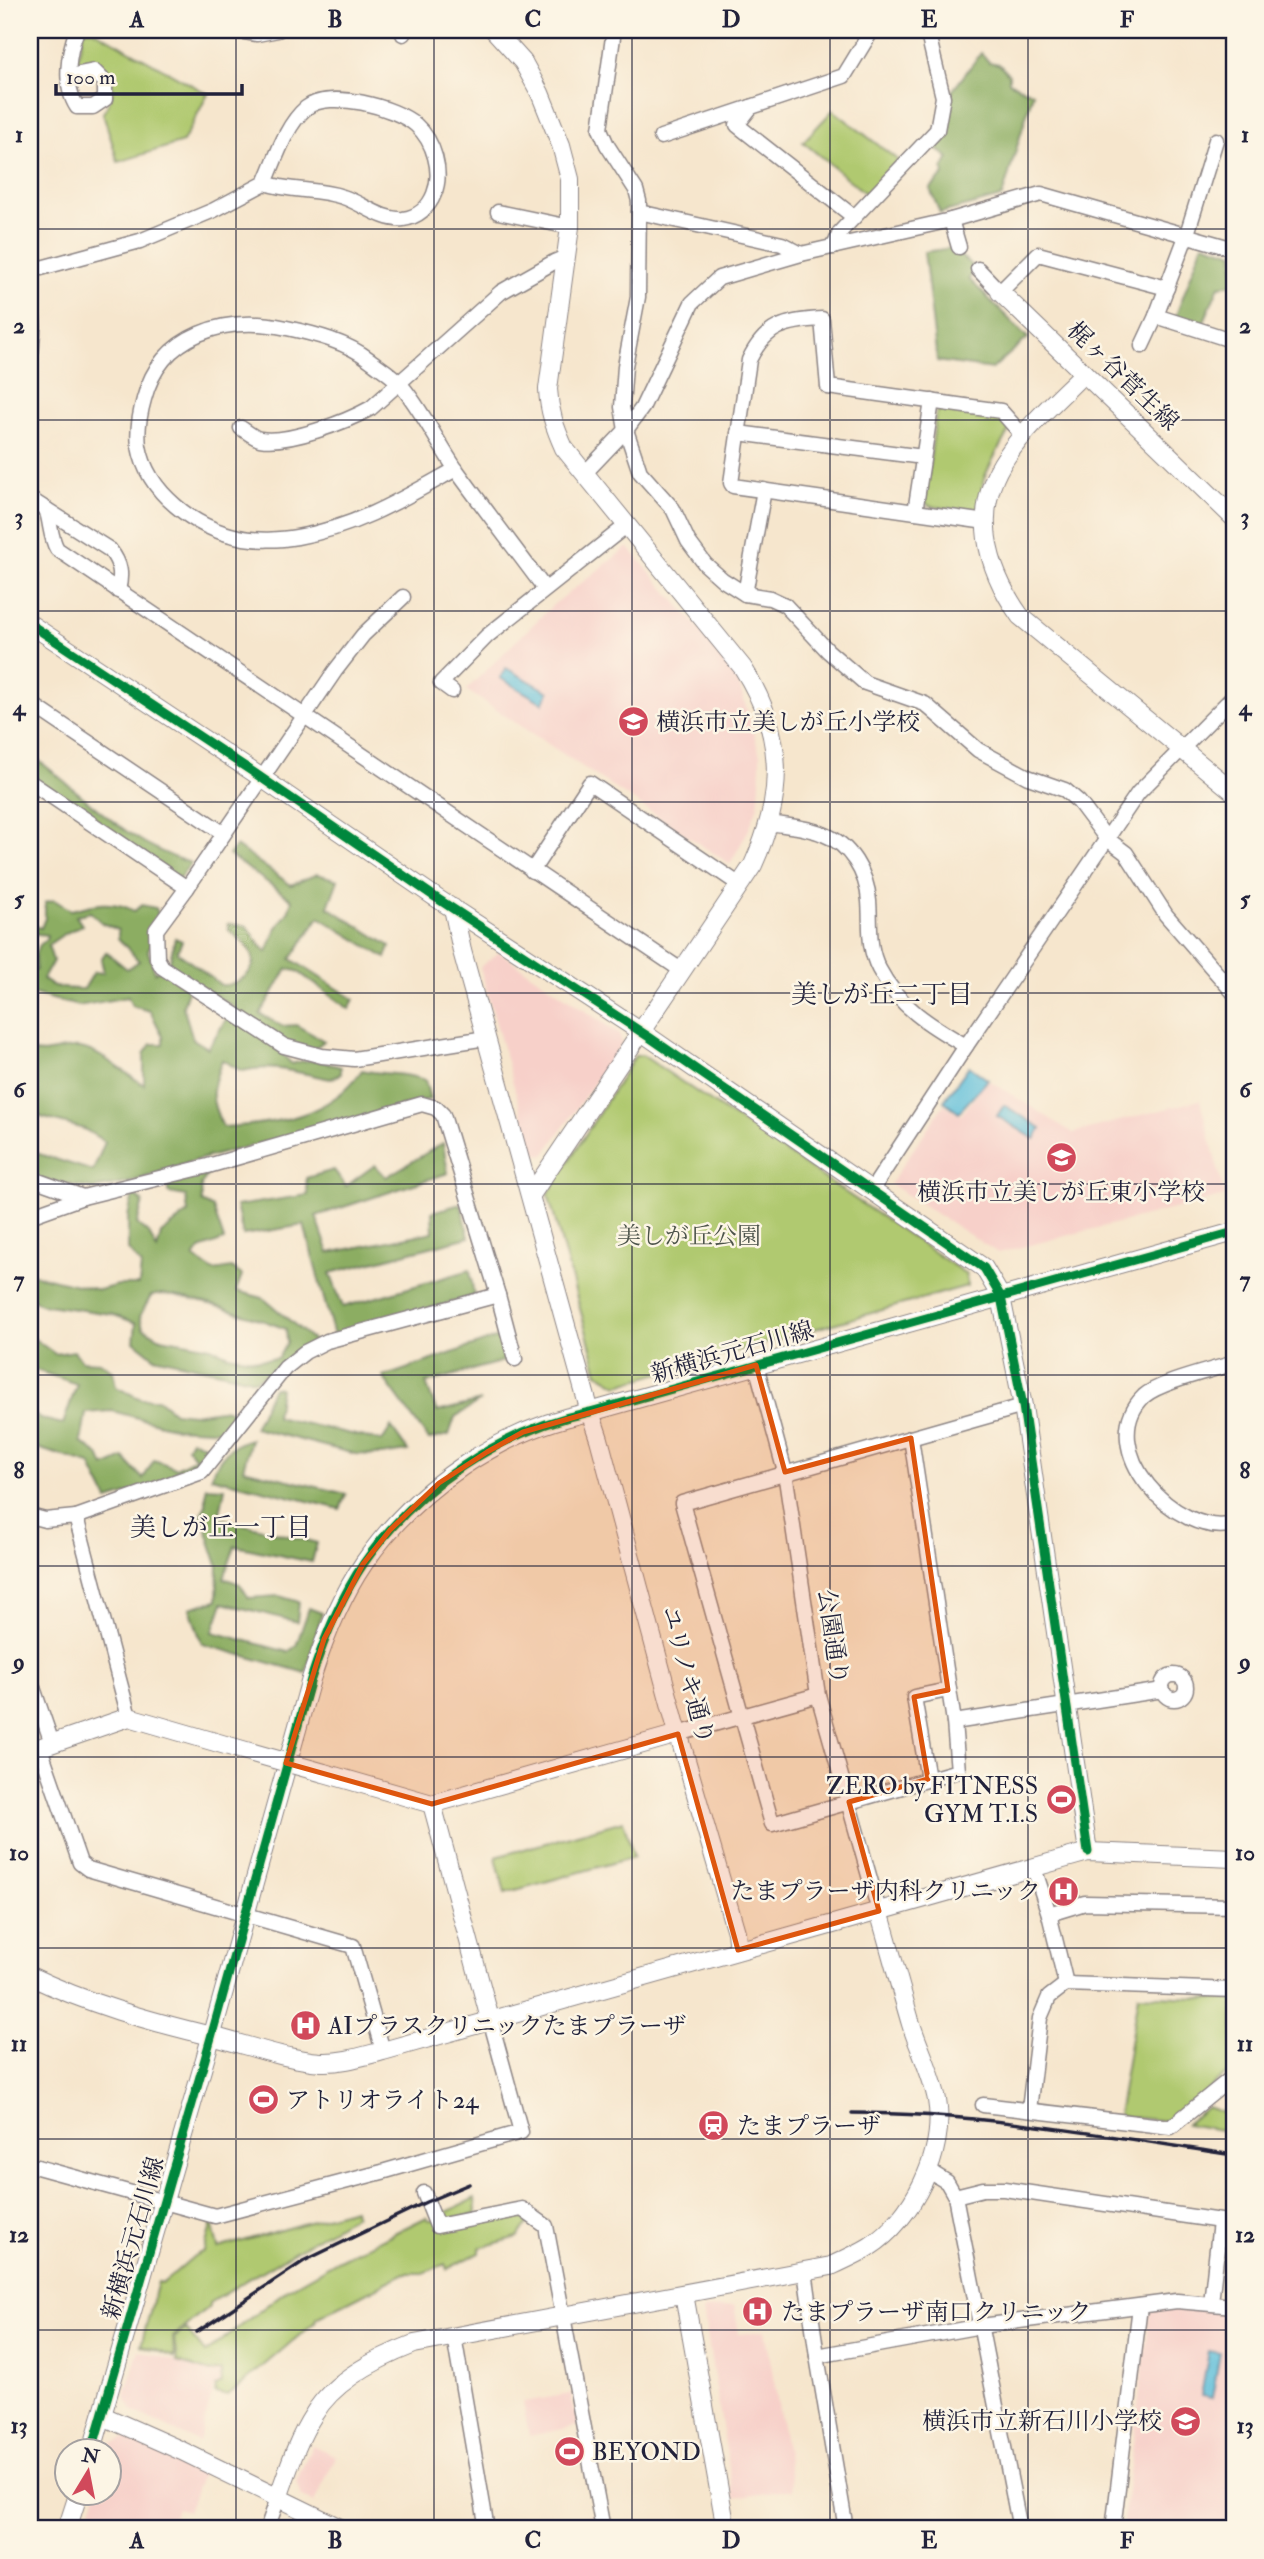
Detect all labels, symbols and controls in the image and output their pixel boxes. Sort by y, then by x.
text: A [129,5,145,34]
text: B [327,5,343,34]
text: C [525,5,541,34]
text: D [722,5,740,34]
text: E [921,5,938,34]
text: F [1120,5,1135,34]
scale bar [56,52,242,96]
text: 100 m [66,64,116,91]
text: 1 [15,120,23,149]
text: 1 [1241,120,1249,149]
text: 2 [13,311,25,340]
text: 2 [1239,311,1251,340]
street label: 梶ヶ谷菅生線 [1060,315,1185,438]
text: 3 [15,502,23,531]
text: 3 [1241,502,1249,531]
text: 4 [12,693,27,722]
text: 4 [1238,693,1253,722]
school or university icon: 横浜市立美しが丘小学校 [616,705,650,739]
place label: 横浜市立美しが丘小学校 [656,707,920,738]
text: 5 [14,884,25,913]
text: 5 [1240,884,1251,913]
district label: 美しが丘二丁目 [791,979,973,1011]
text: 6 [13,1075,27,1104]
text: 6 [1239,1075,1253,1104]
school or university icon: 横浜市立美しが丘東小学校 [1044,1141,1078,1175]
place label: 横浜市立美しが丘東小学校 [917,1177,1205,1208]
park label: 美しが丘公園 [617,1221,761,1252]
text: 7 [14,1265,25,1294]
text: 7 [1240,1265,1251,1294]
street label: 新横浜元石川線 [647,1314,817,1391]
text: 8 [14,1456,25,1485]
text: 8 [1240,1456,1251,1485]
district label: 美しが丘一丁目 [130,1512,312,1544]
street label: 公園通り [810,1587,855,1687]
street label: ユリノキ通り [654,1602,721,1748]
text: 9 [11,1647,25,1676]
text: 9 [1237,1647,1251,1676]
place label: ZERO by FITNESS GYM T.I.S [826,1771,1038,1830]
sports icon: ZERO by FITNESS GYM T.I.S [1044,1783,1078,1817]
text: 10 [9,1838,29,1867]
text: 10 [1235,1838,1255,1867]
hospital icon: たまプラーザ内科クリニック [1047,1874,1081,1908]
place label: たまプラーザ内科クリニック [730,1876,1041,1907]
hospital icon: AIプラスクリニックたまプラーザ [288,2009,322,2043]
place label: AIプラスクリニックたまプラーザ [327,2011,687,2042]
text: 11 [11,2029,27,2058]
text: 11 [1237,2029,1253,2058]
sports icon: アトリオライト24 [246,2083,280,2117]
place label: アトリオライト24 [286,2085,479,2116]
station icon: たまプラーザ [697,2109,731,2143]
place label: たまプラーザ [737,2111,881,2142]
street label: 新横浜元石川線 [95,2153,172,2323]
text: 12 [9,2220,29,2249]
text: 12 [1235,2220,1255,2249]
hospital icon: たまプラーザ南口クリニック [741,2295,775,2329]
place label: たまプラーザ南口クリニック [781,2297,1092,2328]
school or university icon: 横浜市立新石川小学校 [1168,2404,1202,2438]
place label: 横浜市立新石川小学校 [922,2406,1162,2437]
text: 13 [10,2411,28,2440]
text: 13 [1236,2411,1254,2440]
sports icon: BEYOND [552,2435,586,2469]
north arrow [52,2436,122,2506]
place label: BEYOND [592,2437,701,2468]
text: N [79,2443,102,2470]
text: A [129,2526,145,2555]
text: B [327,2526,343,2555]
text: C [525,2526,541,2555]
text: D [722,2526,740,2555]
text: E [921,2526,938,2555]
text: F [1120,2526,1135,2555]

